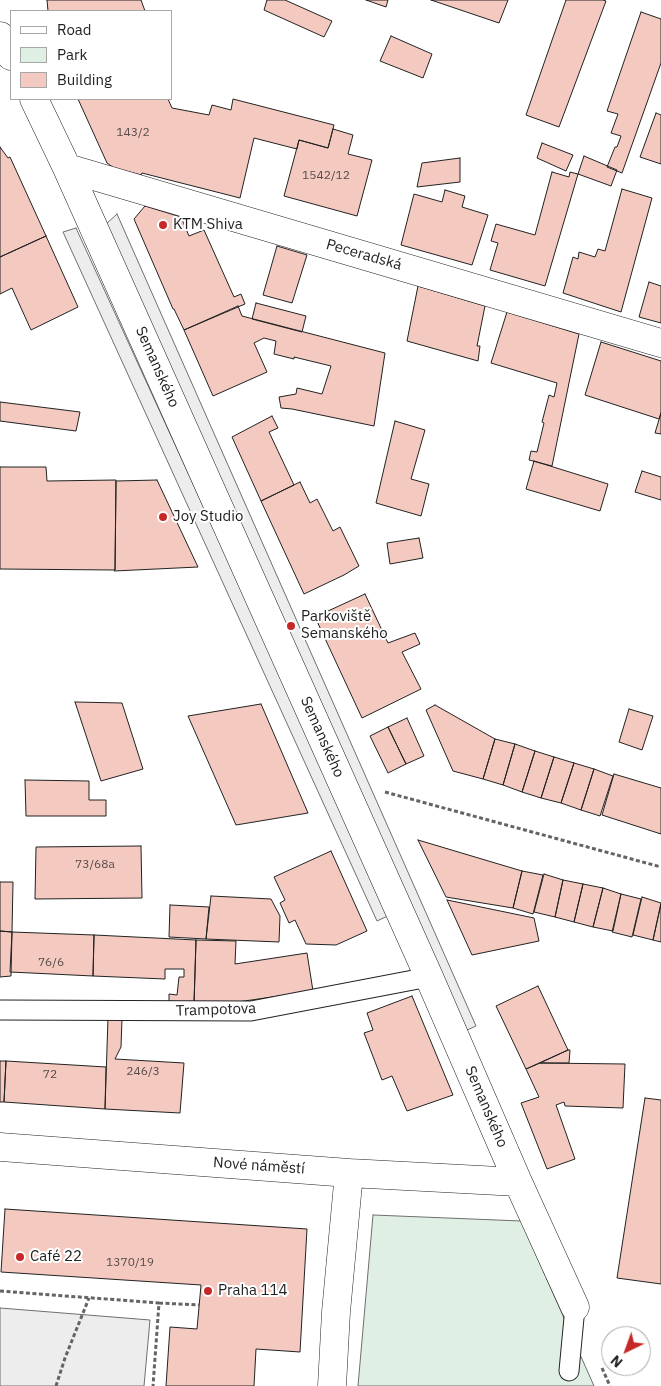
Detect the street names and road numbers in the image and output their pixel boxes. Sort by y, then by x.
street label: Peceradská [324,236,404,274]
street label: Semanského [131,324,183,410]
street label: Semanského [296,694,348,780]
street label: Trampotova [176,1000,256,1020]
street label: Semanského [461,1064,511,1150]
street label: Nové náměstí [212,1154,306,1178]

